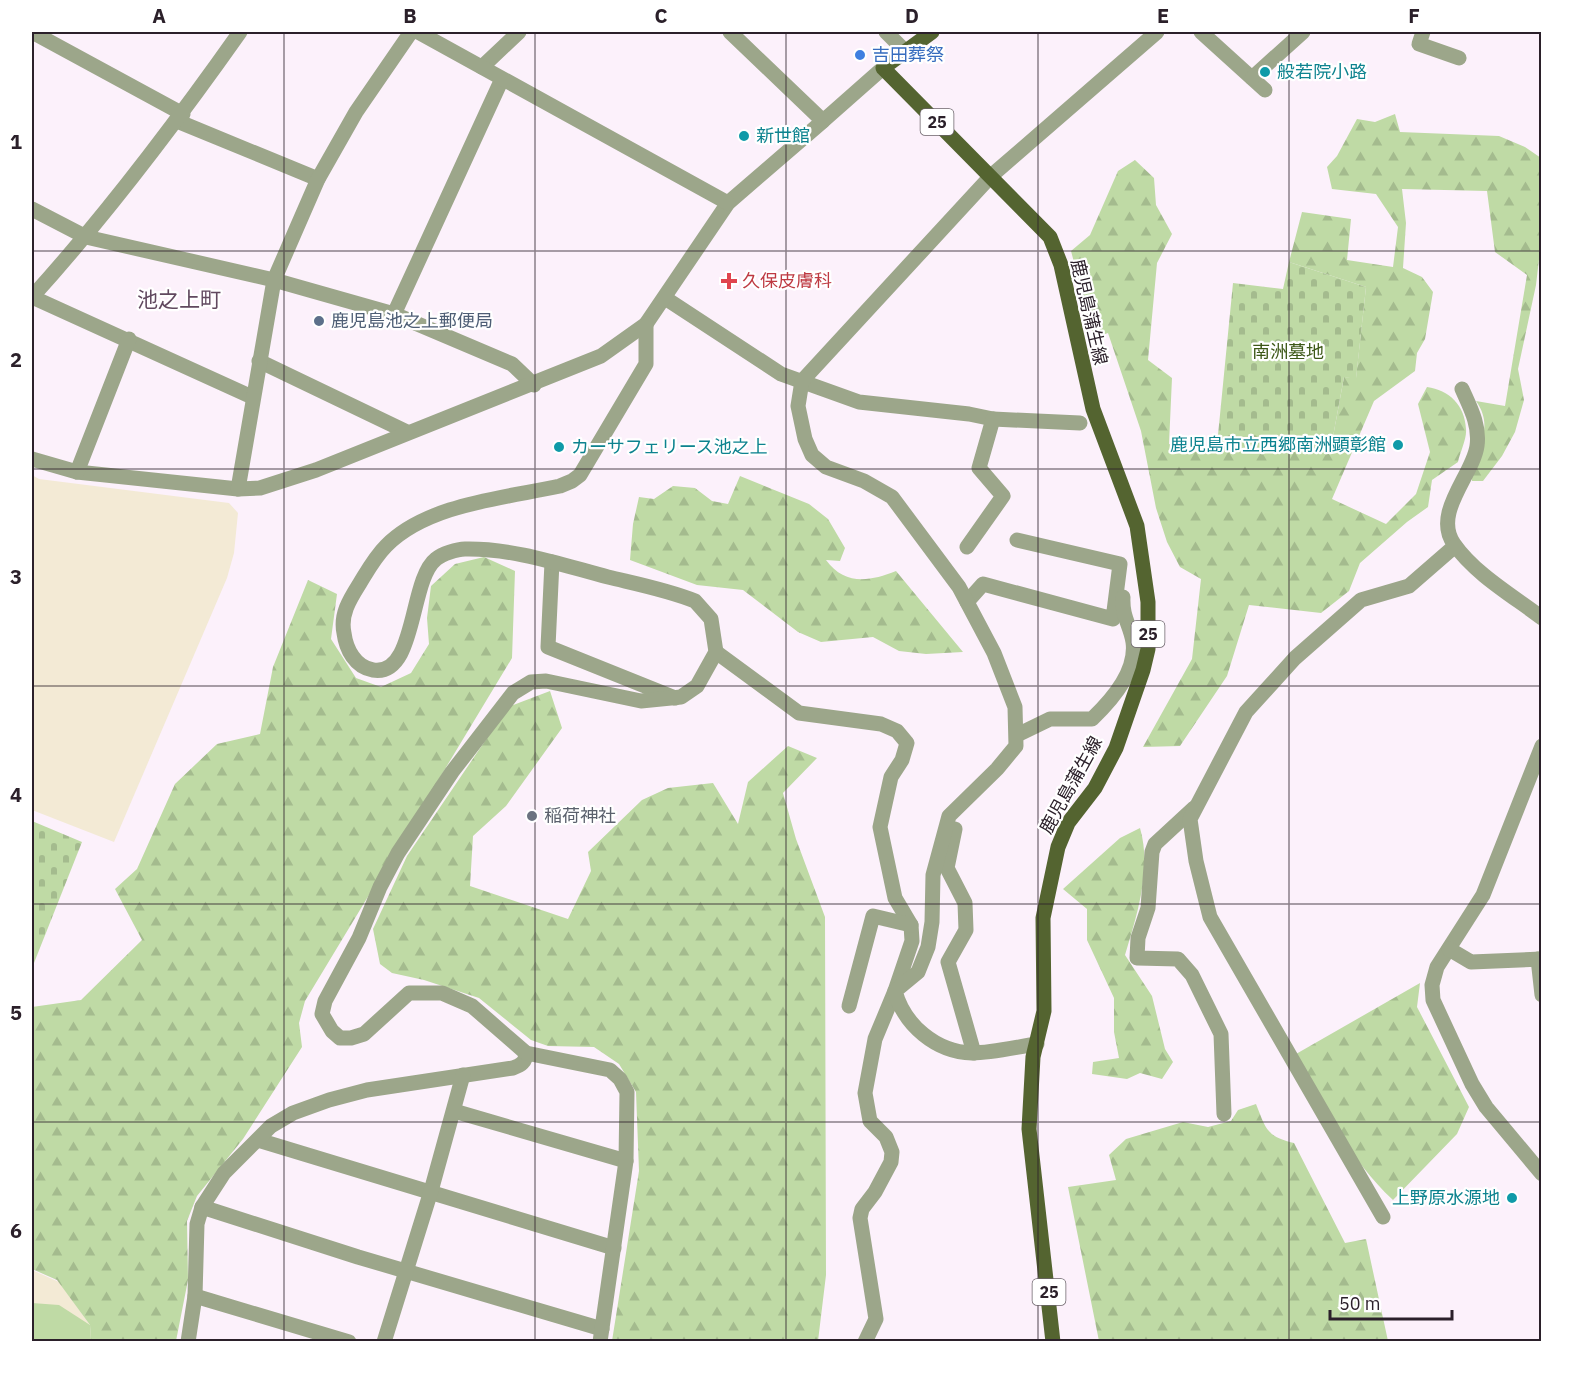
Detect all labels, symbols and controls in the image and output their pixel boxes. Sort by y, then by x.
text: A [152,2,166,29]
text: B [403,2,417,29]
text: C [654,2,668,29]
text: D [905,2,919,29]
text: E [1157,2,1169,29]
text: F [1408,2,1420,29]
place label: 吉田葬祭 [872,43,944,66]
marker: 吉田葬祭 [853,48,867,62]
place label: 般若院小路 [1277,60,1367,83]
marker: 般若院小路 [1258,65,1272,79]
road number: 25 [920,109,954,135]
place label: 新世館 [756,124,810,147]
text: 1 [10,128,22,155]
marker: 新世館 [737,129,751,143]
street label: 鹿児島蒲生線 [1066,257,1113,367]
place label: 久保皮膚科 [742,269,832,292]
marker: 久保皮膚科 [720,272,738,290]
district label: 池之上町 [137,285,221,313]
place label: 鹿児島池之上郵便局 [331,309,493,332]
marker: 鹿児島池之上郵便局 [312,314,326,328]
park label: 南洲墓地 [1252,340,1324,363]
text: 2 [10,346,22,373]
place label: 鹿児島市立西郷南洲顕彰館 [1170,433,1386,456]
place label: カーサフェリース池之上 [571,435,768,458]
marker: 鹿児島市立西郷南洲顕彰館 [1391,438,1405,452]
marker: カーサフェリース池之上 [552,440,566,454]
text: 3 [10,563,22,590]
road number: 25 [1132,621,1164,647]
street label: 鹿児島蒲生線 [1034,732,1107,838]
text: 4 [10,781,22,808]
place label: 稲荷神社 [544,804,616,827]
marker: 稲荷神社 [525,809,539,823]
text: 5 [10,999,22,1026]
place label: 上野原水源地 [1392,1186,1500,1209]
marker: 上野原水源地 [1505,1191,1519,1205]
text: 6 [10,1217,22,1244]
road number: 25 [1032,1279,1066,1305]
scale bar [1330,1283,1452,1321]
text: 50 m [1339,1292,1381,1315]

